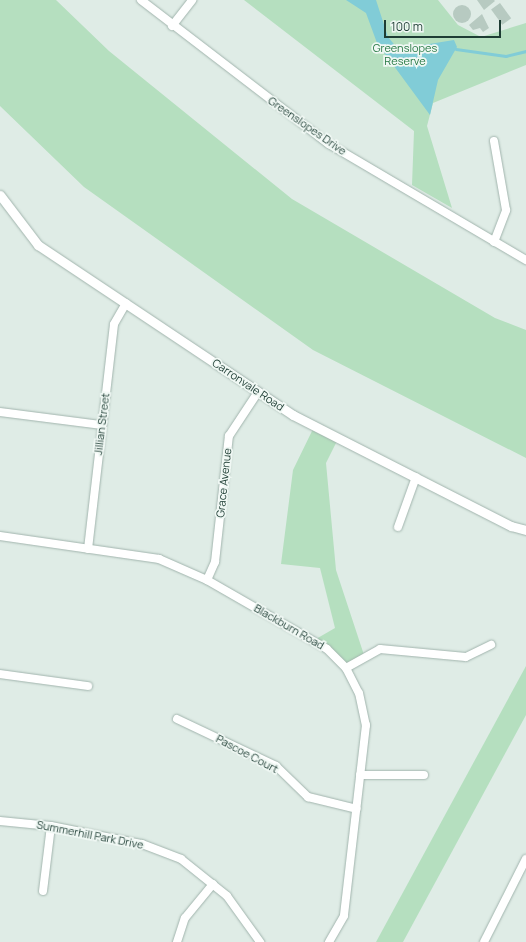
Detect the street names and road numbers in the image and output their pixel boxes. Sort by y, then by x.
street label: Greenslopes Drive [265,94,349,158]
street label: Carronvale Road [210,356,286,414]
street label: Jillian Street [92,392,112,456]
street label: Grace Avenue [214,448,234,518]
street label: Blackburn Road [252,602,326,652]
street label: Pascoe Court [214,732,280,776]
street label: Summerhill Park Drive [35,818,145,852]

